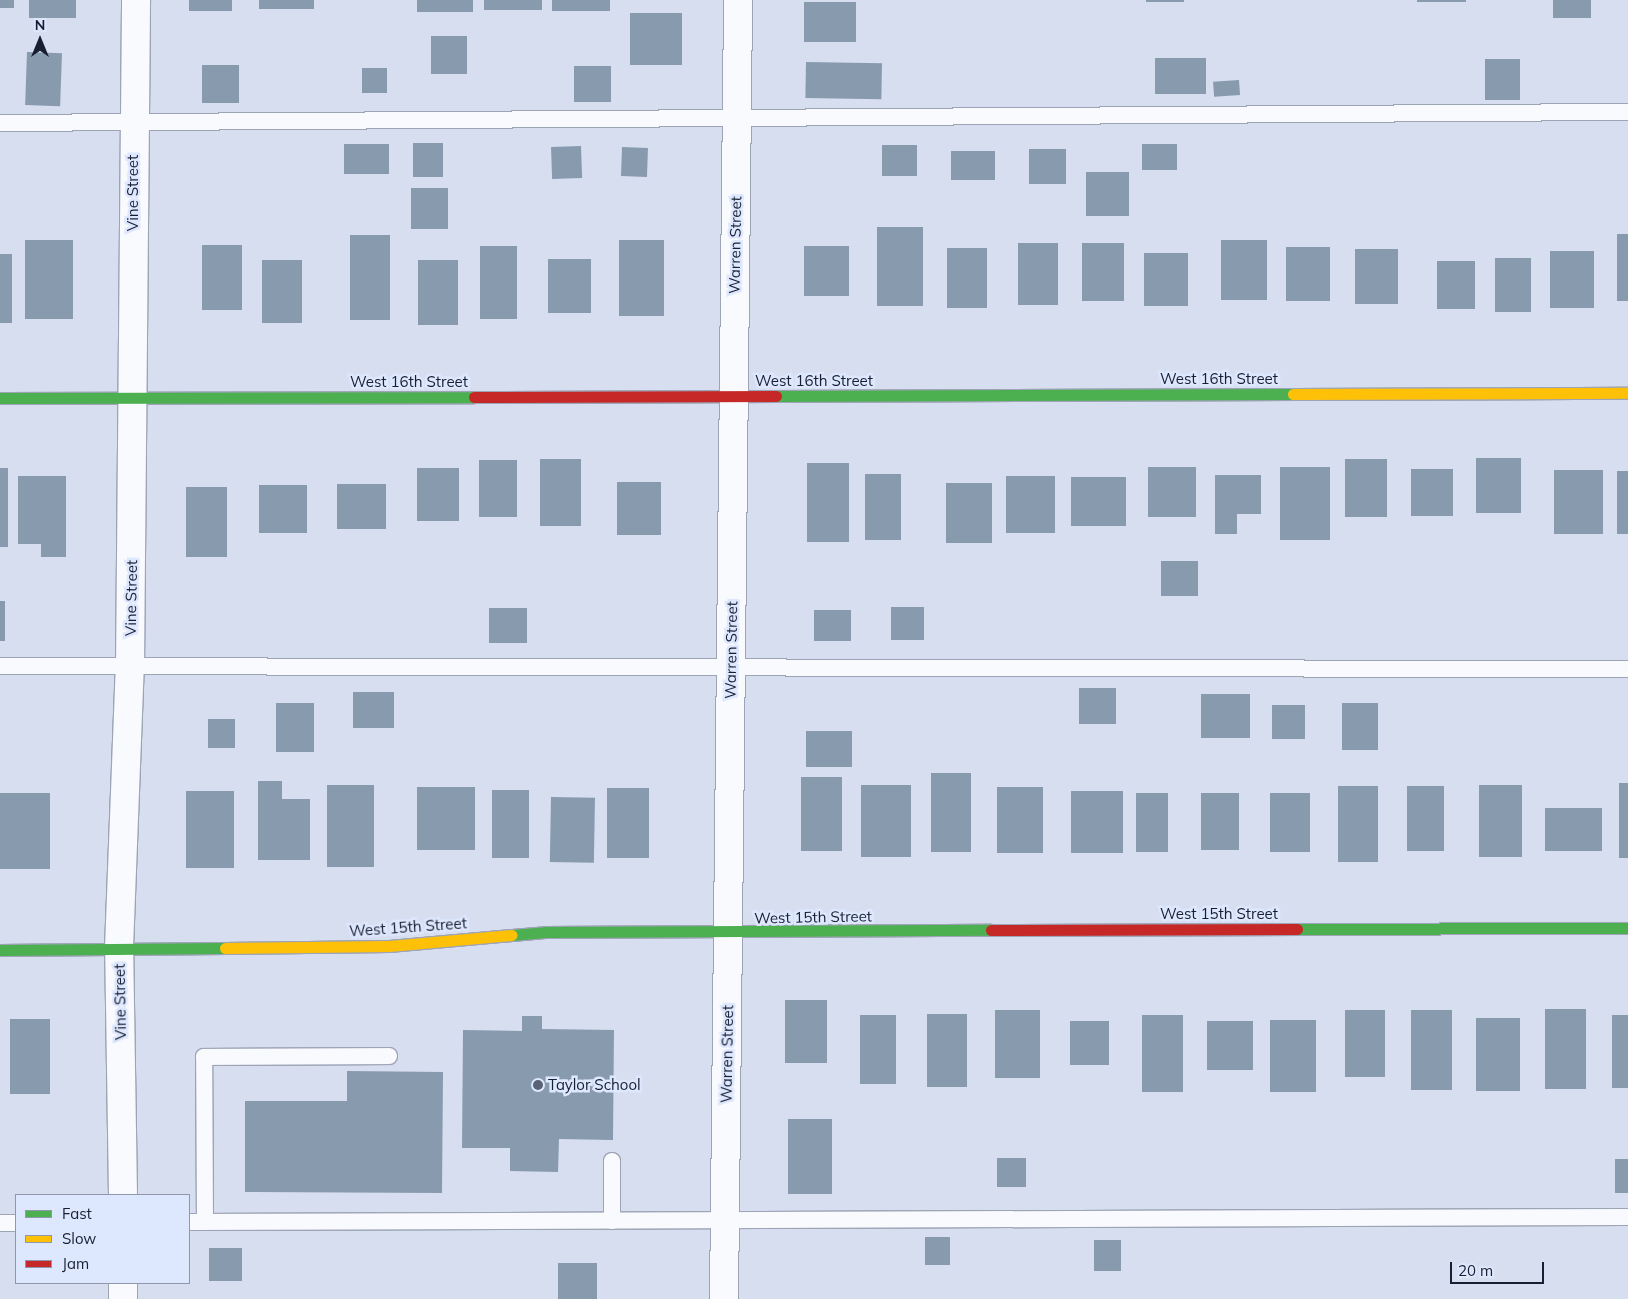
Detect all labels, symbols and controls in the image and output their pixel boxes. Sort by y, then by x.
north arrow [15,15,65,65]
text: N [35,16,45,34]
street label: Vine Street [124,155,142,231]
street label: Warren Street [725,196,745,294]
street label: West 16th Street [1160,370,1278,388]
street label: West 16th Street [755,372,873,390]
street label: West 16th Street [350,373,468,391]
street label: Vine Street [121,560,141,636]
street label: Warren Street [721,601,741,699]
street label: West 15th Street [1160,905,1278,923]
street label: West 15th Street [754,907,872,927]
street label: West 15th Street [349,914,467,940]
street label: Vine Street [110,964,130,1040]
street label: Warren Street [717,1005,737,1103]
place label: Taylor School [548,1076,641,1094]
marker: Taylor School [532,1079,544,1091]
legend [15,1194,190,1284]
text: Fast [62,1204,92,1223]
text: Slow [62,1229,96,1248]
scale bar [1453,1252,1547,1284]
text: Jam [62,1254,89,1273]
text: 20 m [1458,1261,1493,1280]

